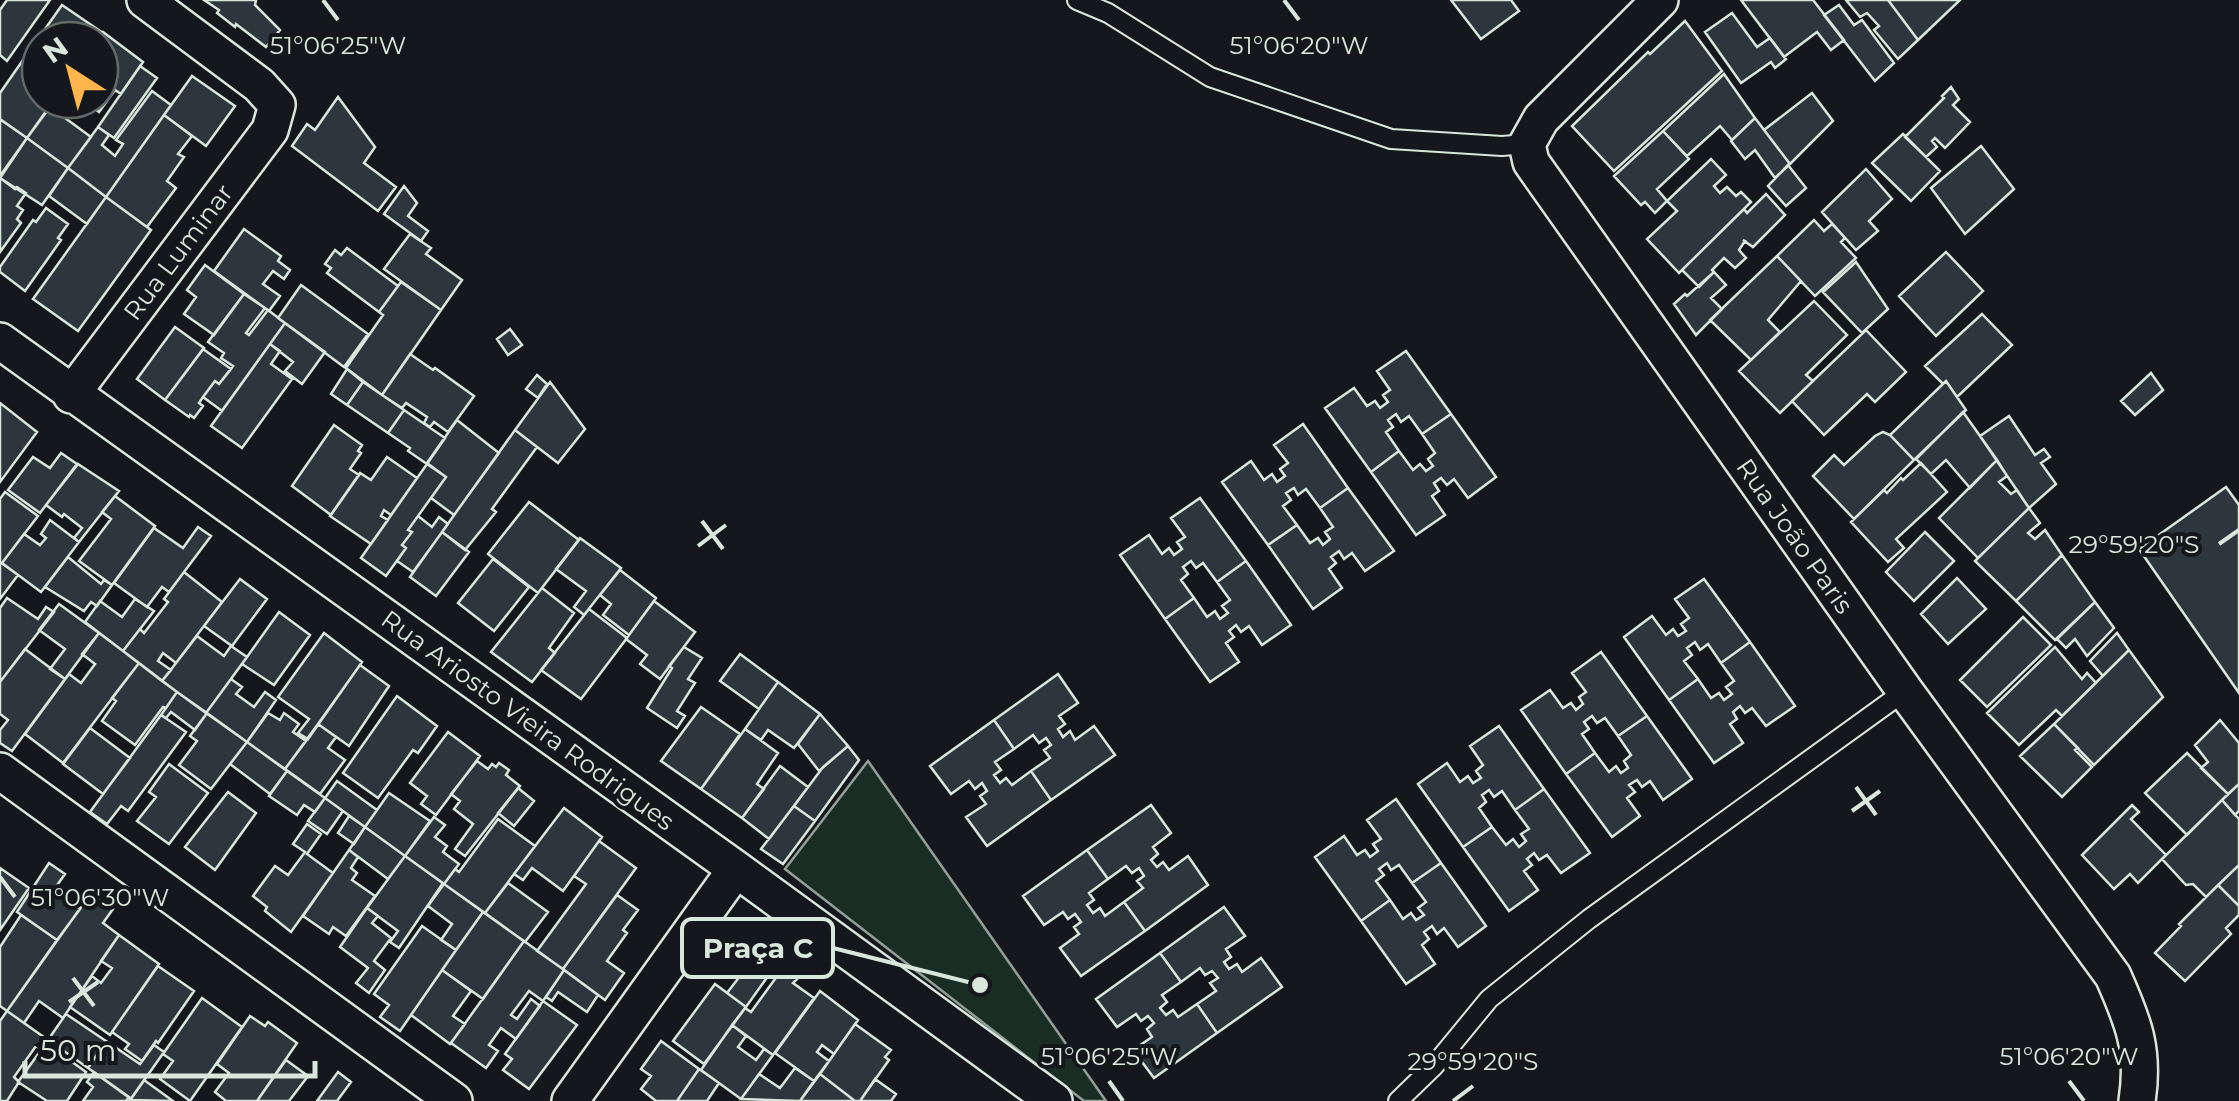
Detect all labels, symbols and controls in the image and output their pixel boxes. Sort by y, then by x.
north arrow [20,20,120,120]
text: N [36,29,74,70]
text: 51°06'25"W [270,30,406,60]
text: 51°06'20"W [1230,30,1368,60]
street label: Rua Luminar [117,178,239,326]
street label: Rua João Paris [1730,453,1860,619]
text: 29°59'20"S [2069,529,2199,559]
street label: Rua Ariosto Vieira Rodrigues [376,604,680,836]
text: 51°06'30"W [31,882,169,912]
callout: Praça C [682,919,833,977]
text: Praça C [703,931,813,965]
scale bar [25,1016,315,1078]
text: 50 m [40,1032,117,1069]
text: 51°06'25"W [1041,1041,1177,1071]
text: 51°06'20"W [2000,1041,2138,1071]
text: 29°59'20"S [1408,1046,1538,1076]

